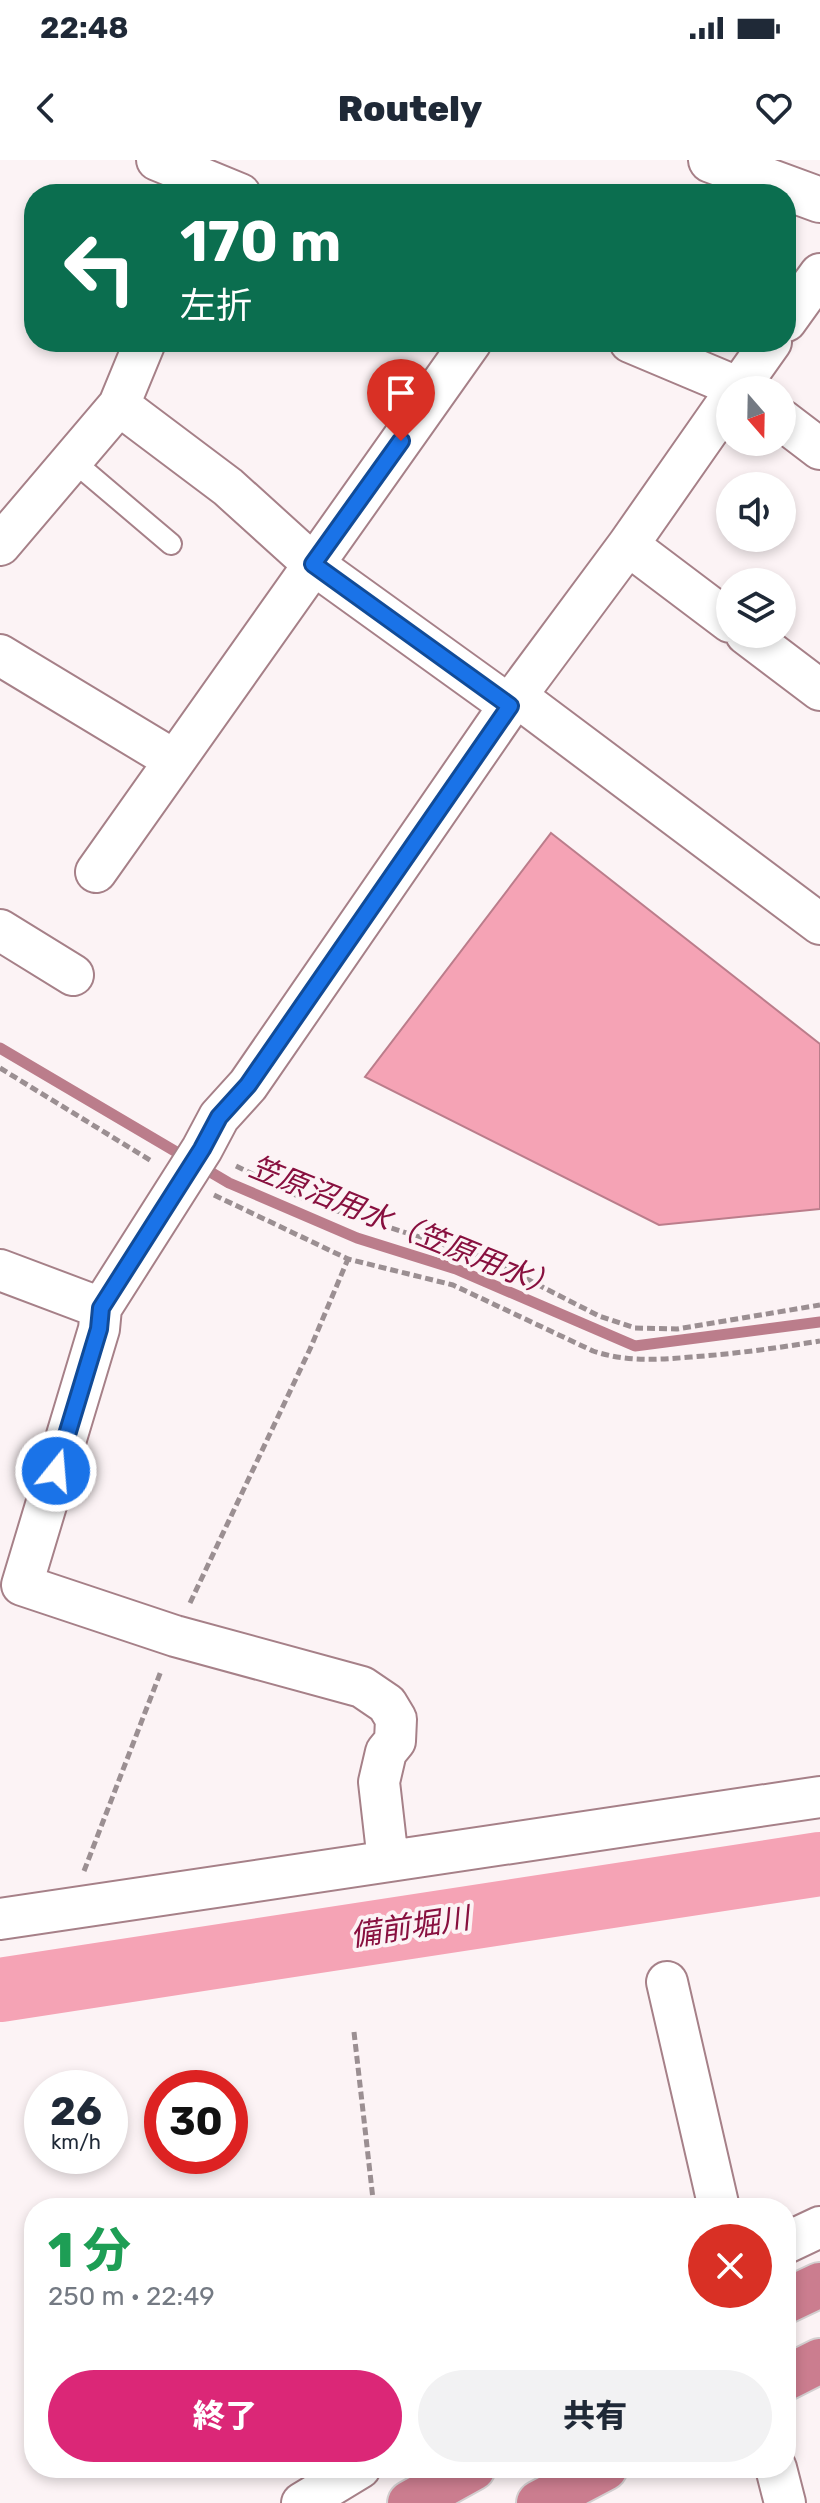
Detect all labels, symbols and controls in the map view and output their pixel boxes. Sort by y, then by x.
text: 22:48 [40,10,129,46]
icon: back [24,86,68,130]
icon: heart [752,86,796,130]
text: Routely [338,87,482,130]
text: 170 m [180,209,341,275]
icon: left [48,216,152,320]
text: 左折 [180,284,252,327]
pin [367,359,435,441]
icon: arrive [379,371,423,415]
north arrow [716,376,796,456]
map controls [716,376,796,648]
button: sound [716,472,796,552]
button: layers [716,568,796,648]
water label: 笠原沼用水（笠原用水） [244,1149,564,1305]
position arrow [14,1429,98,1513]
water label: 備前堀川 [348,1899,475,1954]
speed limit sign: 30 [144,2070,248,2174]
text: 26 [50,2088,102,2135]
text: km/h [51,2130,101,2154]
text: 1 分 [48,2222,131,2279]
button: close [688,2224,772,2308]
text: 250 m · 22:49 [48,2281,215,2312]
button: 終了 [48,2370,402,2462]
button: 共有 [418,2370,772,2462]

